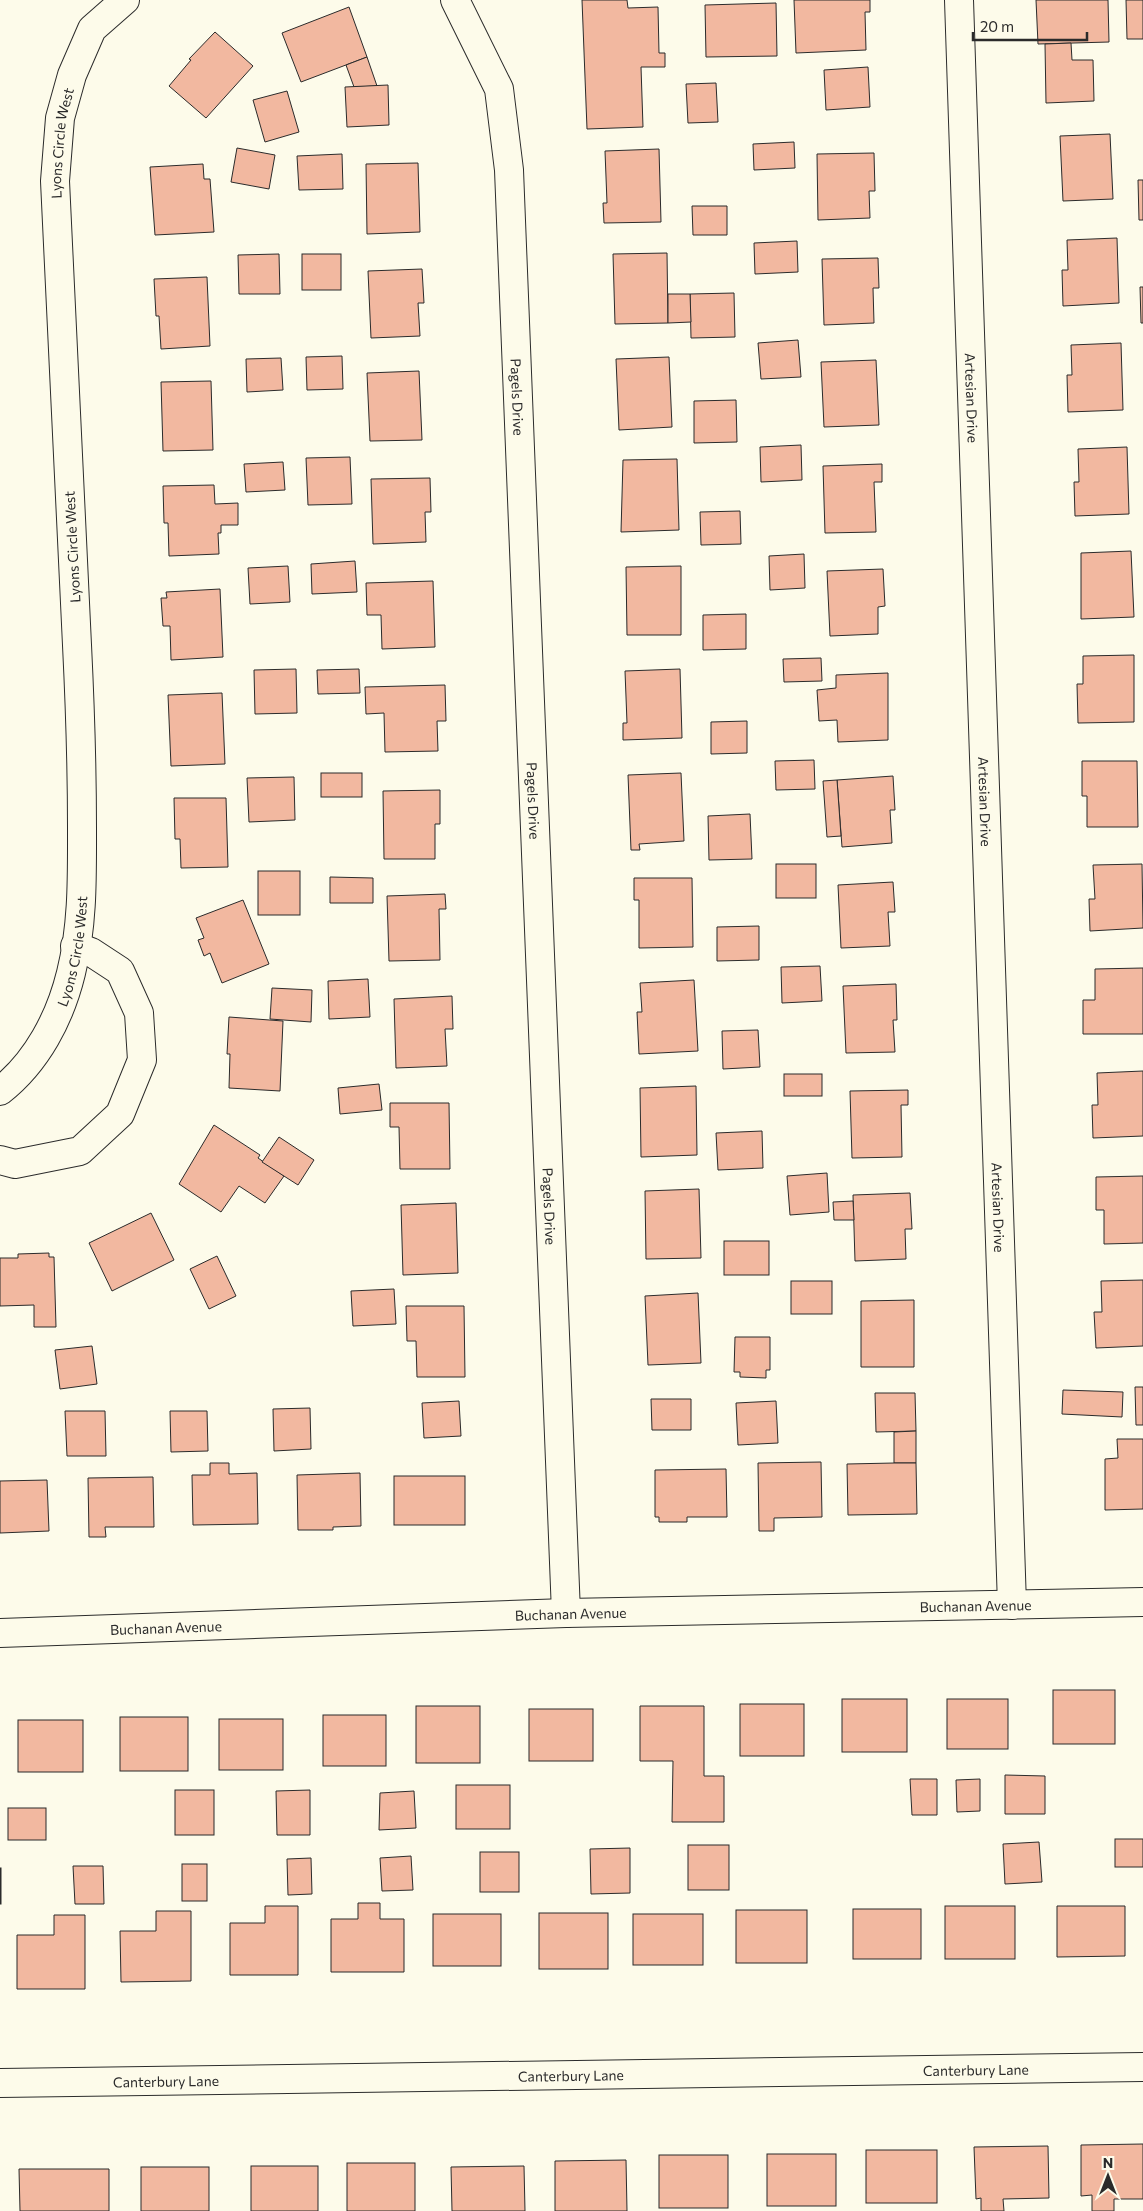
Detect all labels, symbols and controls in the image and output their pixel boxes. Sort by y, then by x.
scale bar [973,10,1087,42]
text: 20 m [980,17,1014,35]
street label: Lyons Circle West [46,85,77,199]
street label: Artesian Drive [962,352,982,443]
street label: Pagels Drive [508,358,528,436]
street label: Lyons Circle West [61,490,83,603]
street label: Artesian Drive [975,756,995,847]
street label: Pagels Drive [524,762,544,840]
street label: Lyons Circle West [53,895,90,1009]
street label: Artesian Drive [989,1162,1009,1253]
street label: Pagels Drive [540,1167,560,1245]
street label: Buchanan Avenue [919,1596,1032,1615]
street label: Buchanan Avenue [514,1603,627,1623]
street label: Buchanan Avenue [110,1617,222,1638]
street label: Canterbury Lane [923,2060,1029,2079]
street label: Canterbury Lane [518,2066,624,2084]
street label: Canterbury Lane [113,2071,219,2090]
north arrow [1083,2151,1133,2201]
text: N [1103,2154,1113,2171]

